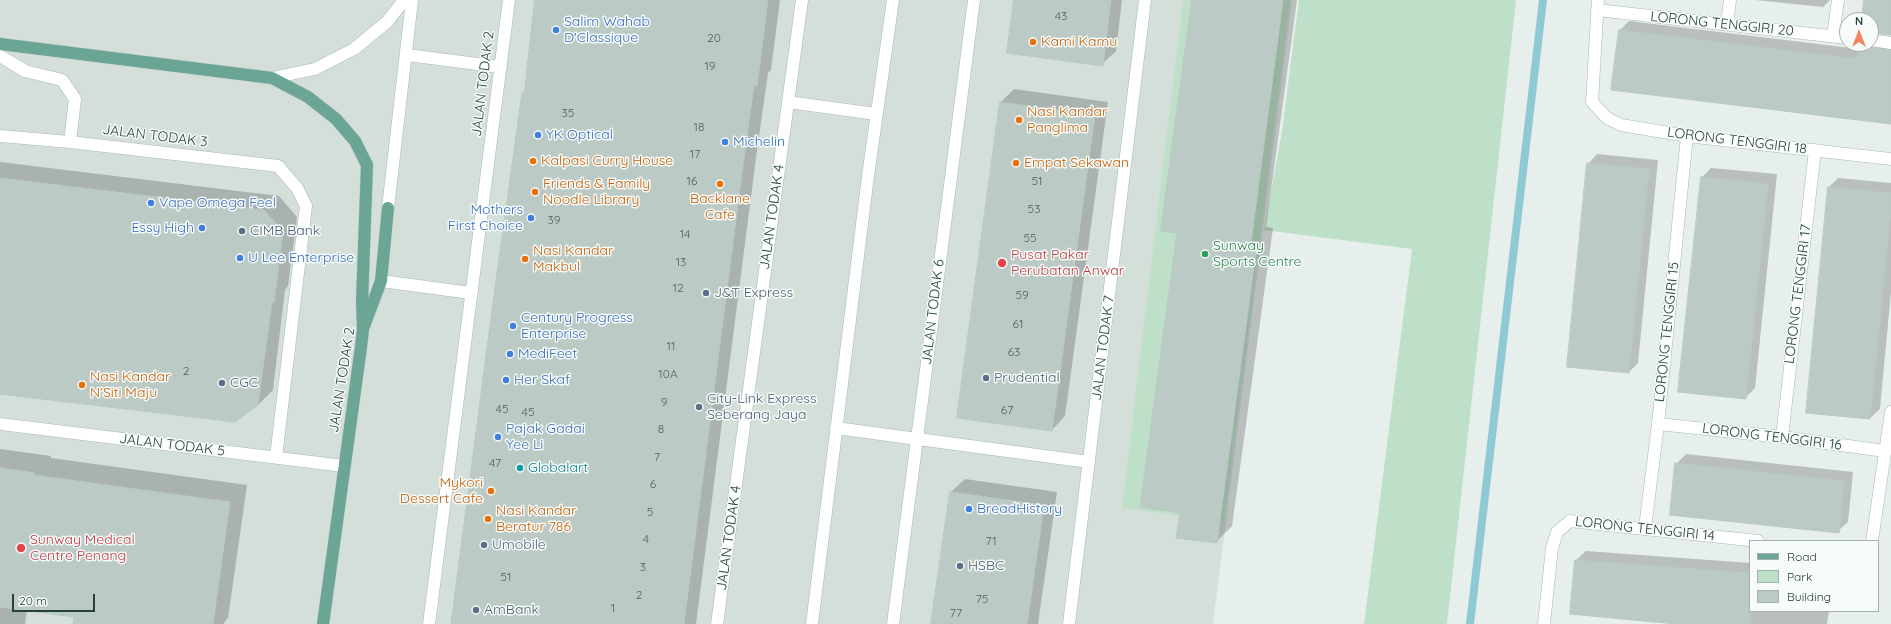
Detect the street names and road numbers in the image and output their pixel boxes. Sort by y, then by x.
street label: LORONG TENGGIRI 20 [1649,8,1795,40]
street label: JALAN TODAK 2 [468,30,498,138]
street label: JALAN TODAK 3 [101,121,209,151]
street label: LORONG TENGGIRI 18 [1666,124,1808,158]
street label: JALAN TODAK 4 [756,163,788,271]
street label: LORONG TENGGIRI 17 [1781,223,1815,365]
street label: JALAN TODAK 6 [918,258,948,366]
street label: LORONG TENGGIRI 15 [1651,261,1683,403]
street label: JALAN TODAK 7 [1088,294,1118,402]
street label: JALAN TODAK 2 [325,326,359,434]
street label: LORONG TENGGIRI 16 [1701,420,1843,454]
street label: JALAN TODAK 5 [118,430,226,460]
street label: JALAN TODAK 4 [713,484,745,592]
street label: LORONG TENGGIRI 14 [1574,513,1716,545]

